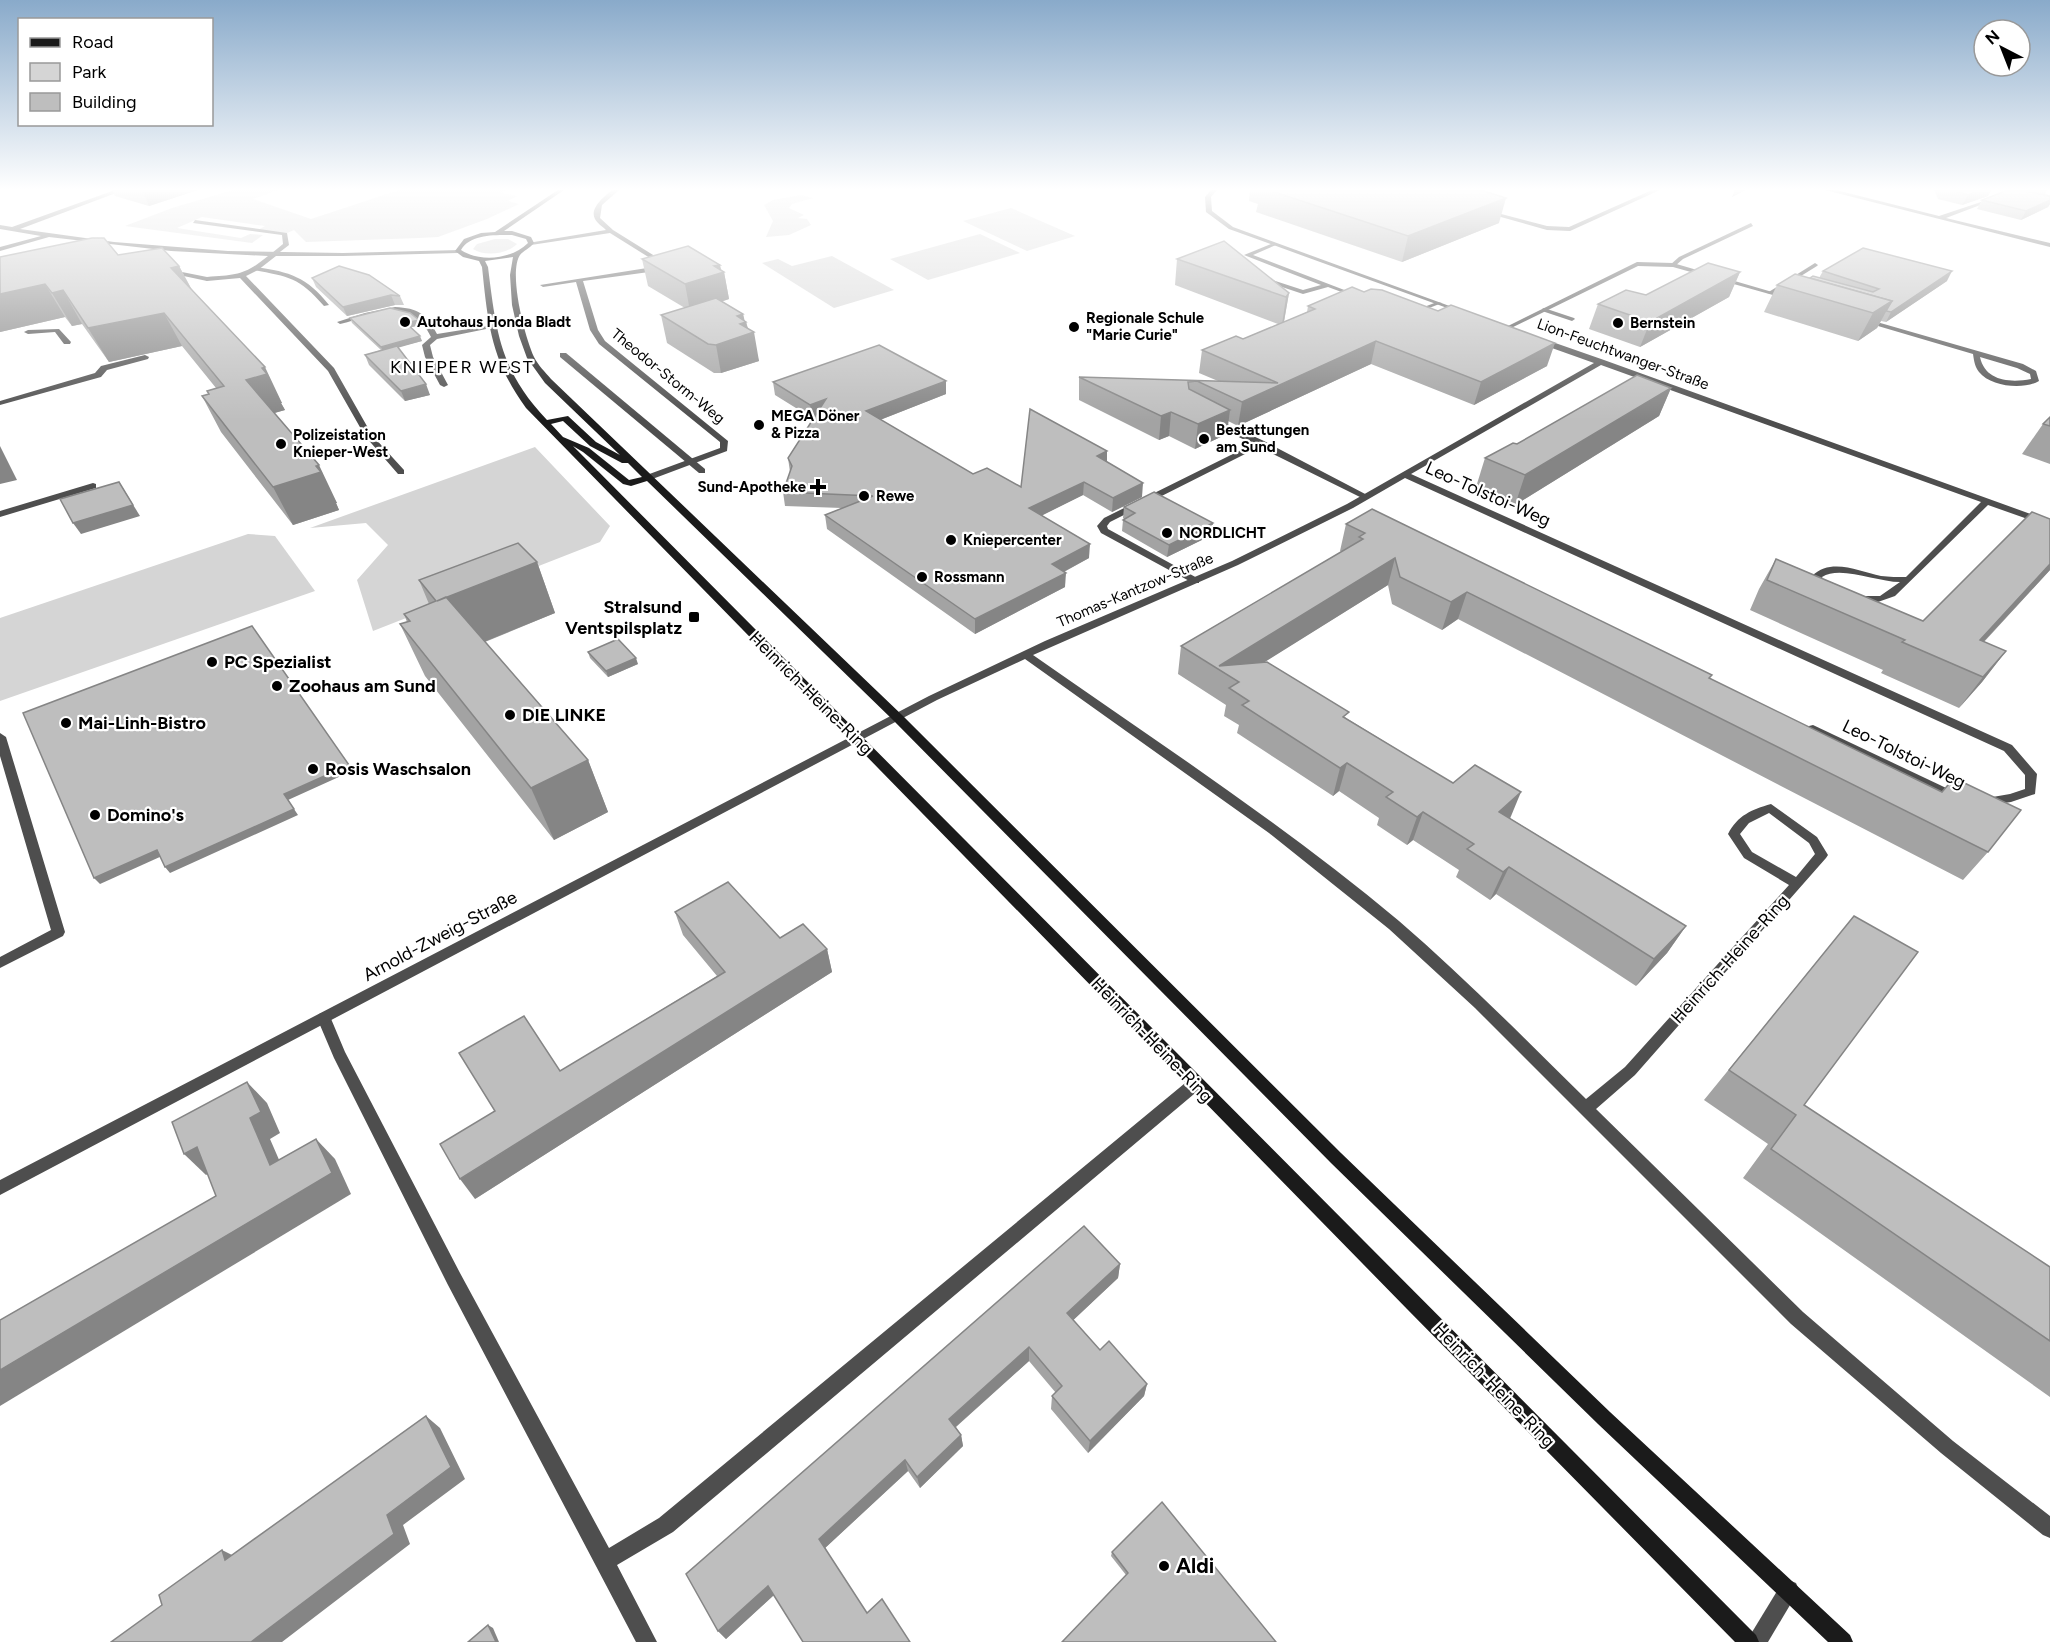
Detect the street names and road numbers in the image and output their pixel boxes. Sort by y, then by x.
street label: Lion-Feuchtwanger-Straße [1535,314,1711,394]
street label: Theodor-Storm-Weg [608,325,728,427]
street label: Leo-Tolstoi-Weg [1422,457,1554,531]
street label: Thomas-Kantzow-Straße [1054,549,1216,631]
street label: Heinrich-Heine-Ring [745,627,877,759]
street label: Leo-Tolstoi-Weg [1839,715,1969,793]
street label: Arnold-Zweig-Straße [359,886,521,986]
street label: Heinrich-Heine-Ring [1666,890,1794,1028]
street label: Heinrich-Heine-Ring [1086,973,1218,1107]
street label: Heinrich-Heine-Ring [1428,1318,1560,1452]

